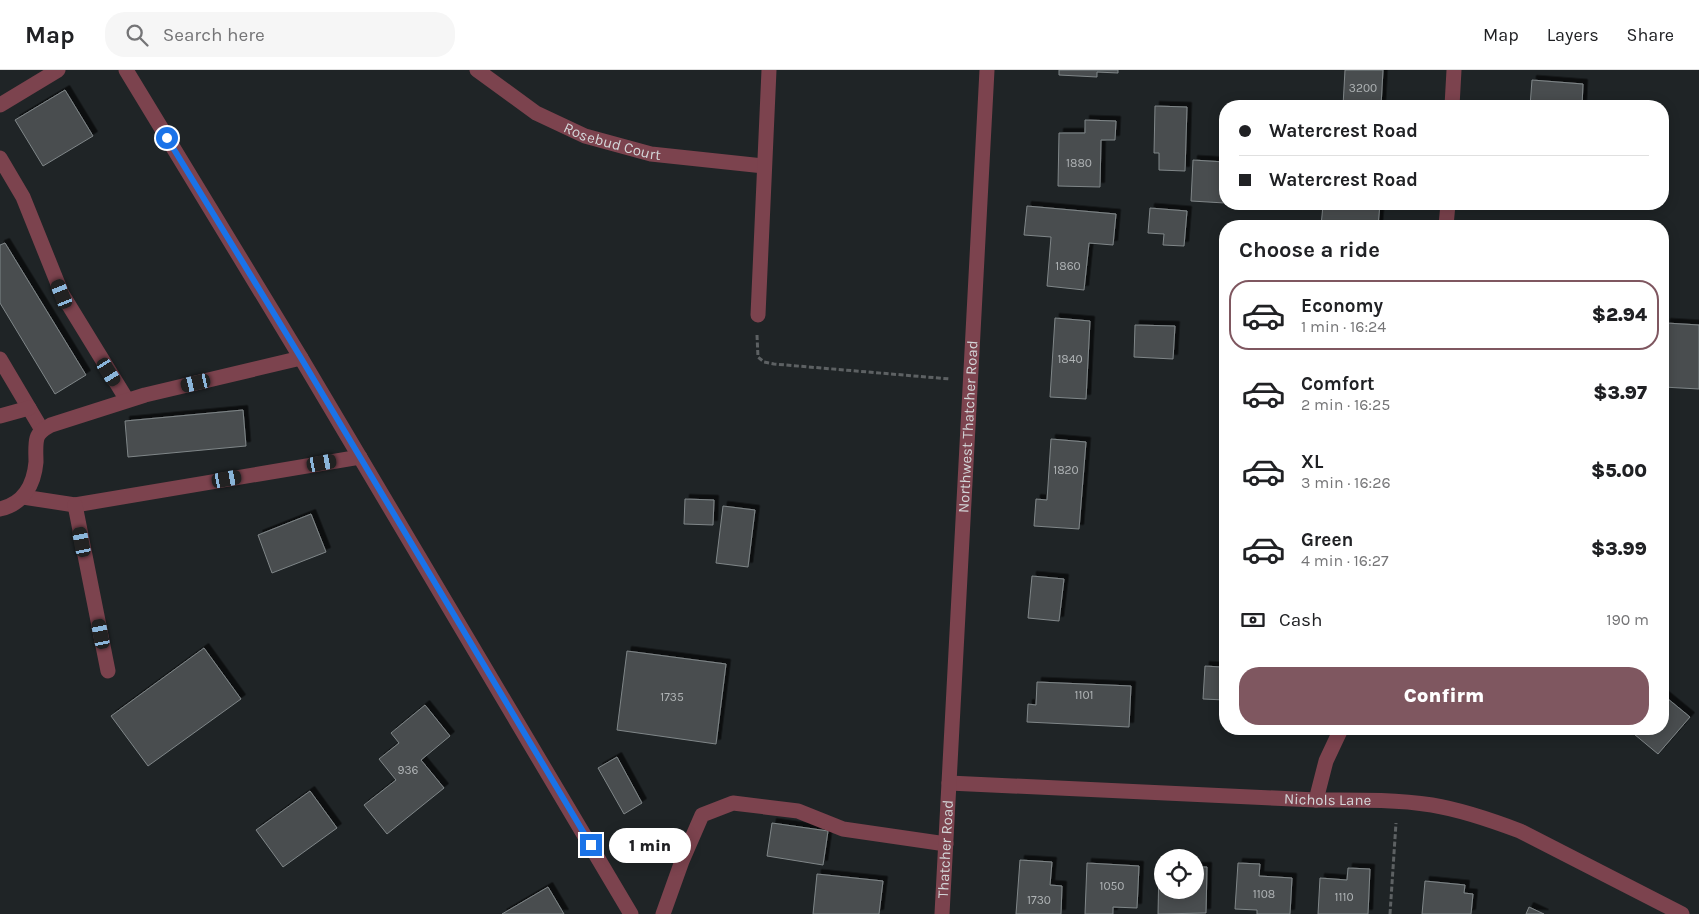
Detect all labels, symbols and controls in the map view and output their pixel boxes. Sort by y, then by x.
search box [105,12,455,57]
text: Map [25,21,75,49]
icon: search [123,21,151,49]
text: Search here [163,24,265,46]
text: Map [1483,24,1519,46]
text: Layers [1547,24,1599,46]
text: Share [1627,24,1674,46]
house number: 3200 [1349,81,1377,95]
street label: Rosebud Court [561,118,662,164]
text: Watercrest Road [1269,120,1418,142]
route start [156,127,178,149]
house number: 1880 [1066,156,1092,170]
text: Watercrest Road [1269,169,1418,191]
text: Choose a ride [1239,237,1380,263]
house number: 1860 [1055,259,1081,273]
car [49,277,74,311]
icon: car [1241,293,1286,338]
text: Economy [1301,295,1383,317]
text: $2.94 [1592,304,1647,326]
text: 1 min · 16:24 [1301,317,1386,336]
street label: Northwest Thatcher Road [954,340,982,513]
house number: 1840 [1057,352,1083,366]
car [94,355,123,389]
icon: car [1241,371,1286,416]
car [179,372,212,394]
text: Comfort [1301,373,1375,395]
text: $3.97 [1593,382,1647,404]
text: 2 min · 16:25 [1301,395,1390,414]
icon: car [1241,449,1286,494]
text: XL [1301,451,1323,473]
car [305,453,338,473]
text: $5.00 [1591,460,1647,482]
house number: 1820 [1053,463,1079,477]
car [210,469,243,489]
text: 3 min · 16:26 [1301,473,1391,492]
car [71,526,92,558]
icon: car [1241,527,1286,572]
text: Green [1301,529,1353,551]
text: $3.99 [1591,538,1647,560]
text: 4 min · 16:27 [1301,551,1389,570]
icon: cash [1239,606,1267,634]
text: Cash [1279,609,1323,631]
text: 190 m [1606,610,1649,629]
car [90,618,111,650]
button: Confirm [1239,667,1649,725]
house number: 1101 [1074,688,1094,702]
house number: 1735 [660,690,684,704]
house number: 936 [398,763,419,777]
street label: Nichols Lane [1283,790,1371,809]
street label: Thatcher Road [934,799,957,899]
callout: 1 min [608,828,691,862]
route end [580,834,602,856]
text: 1 min [629,836,671,855]
map controls [1154,849,1204,899]
button: locate [1154,849,1204,899]
house number: 1050 [1100,879,1124,893]
house number: 1108 [1253,887,1275,901]
house number: 1110 [1334,890,1354,904]
house number: 1730 [1027,893,1051,907]

